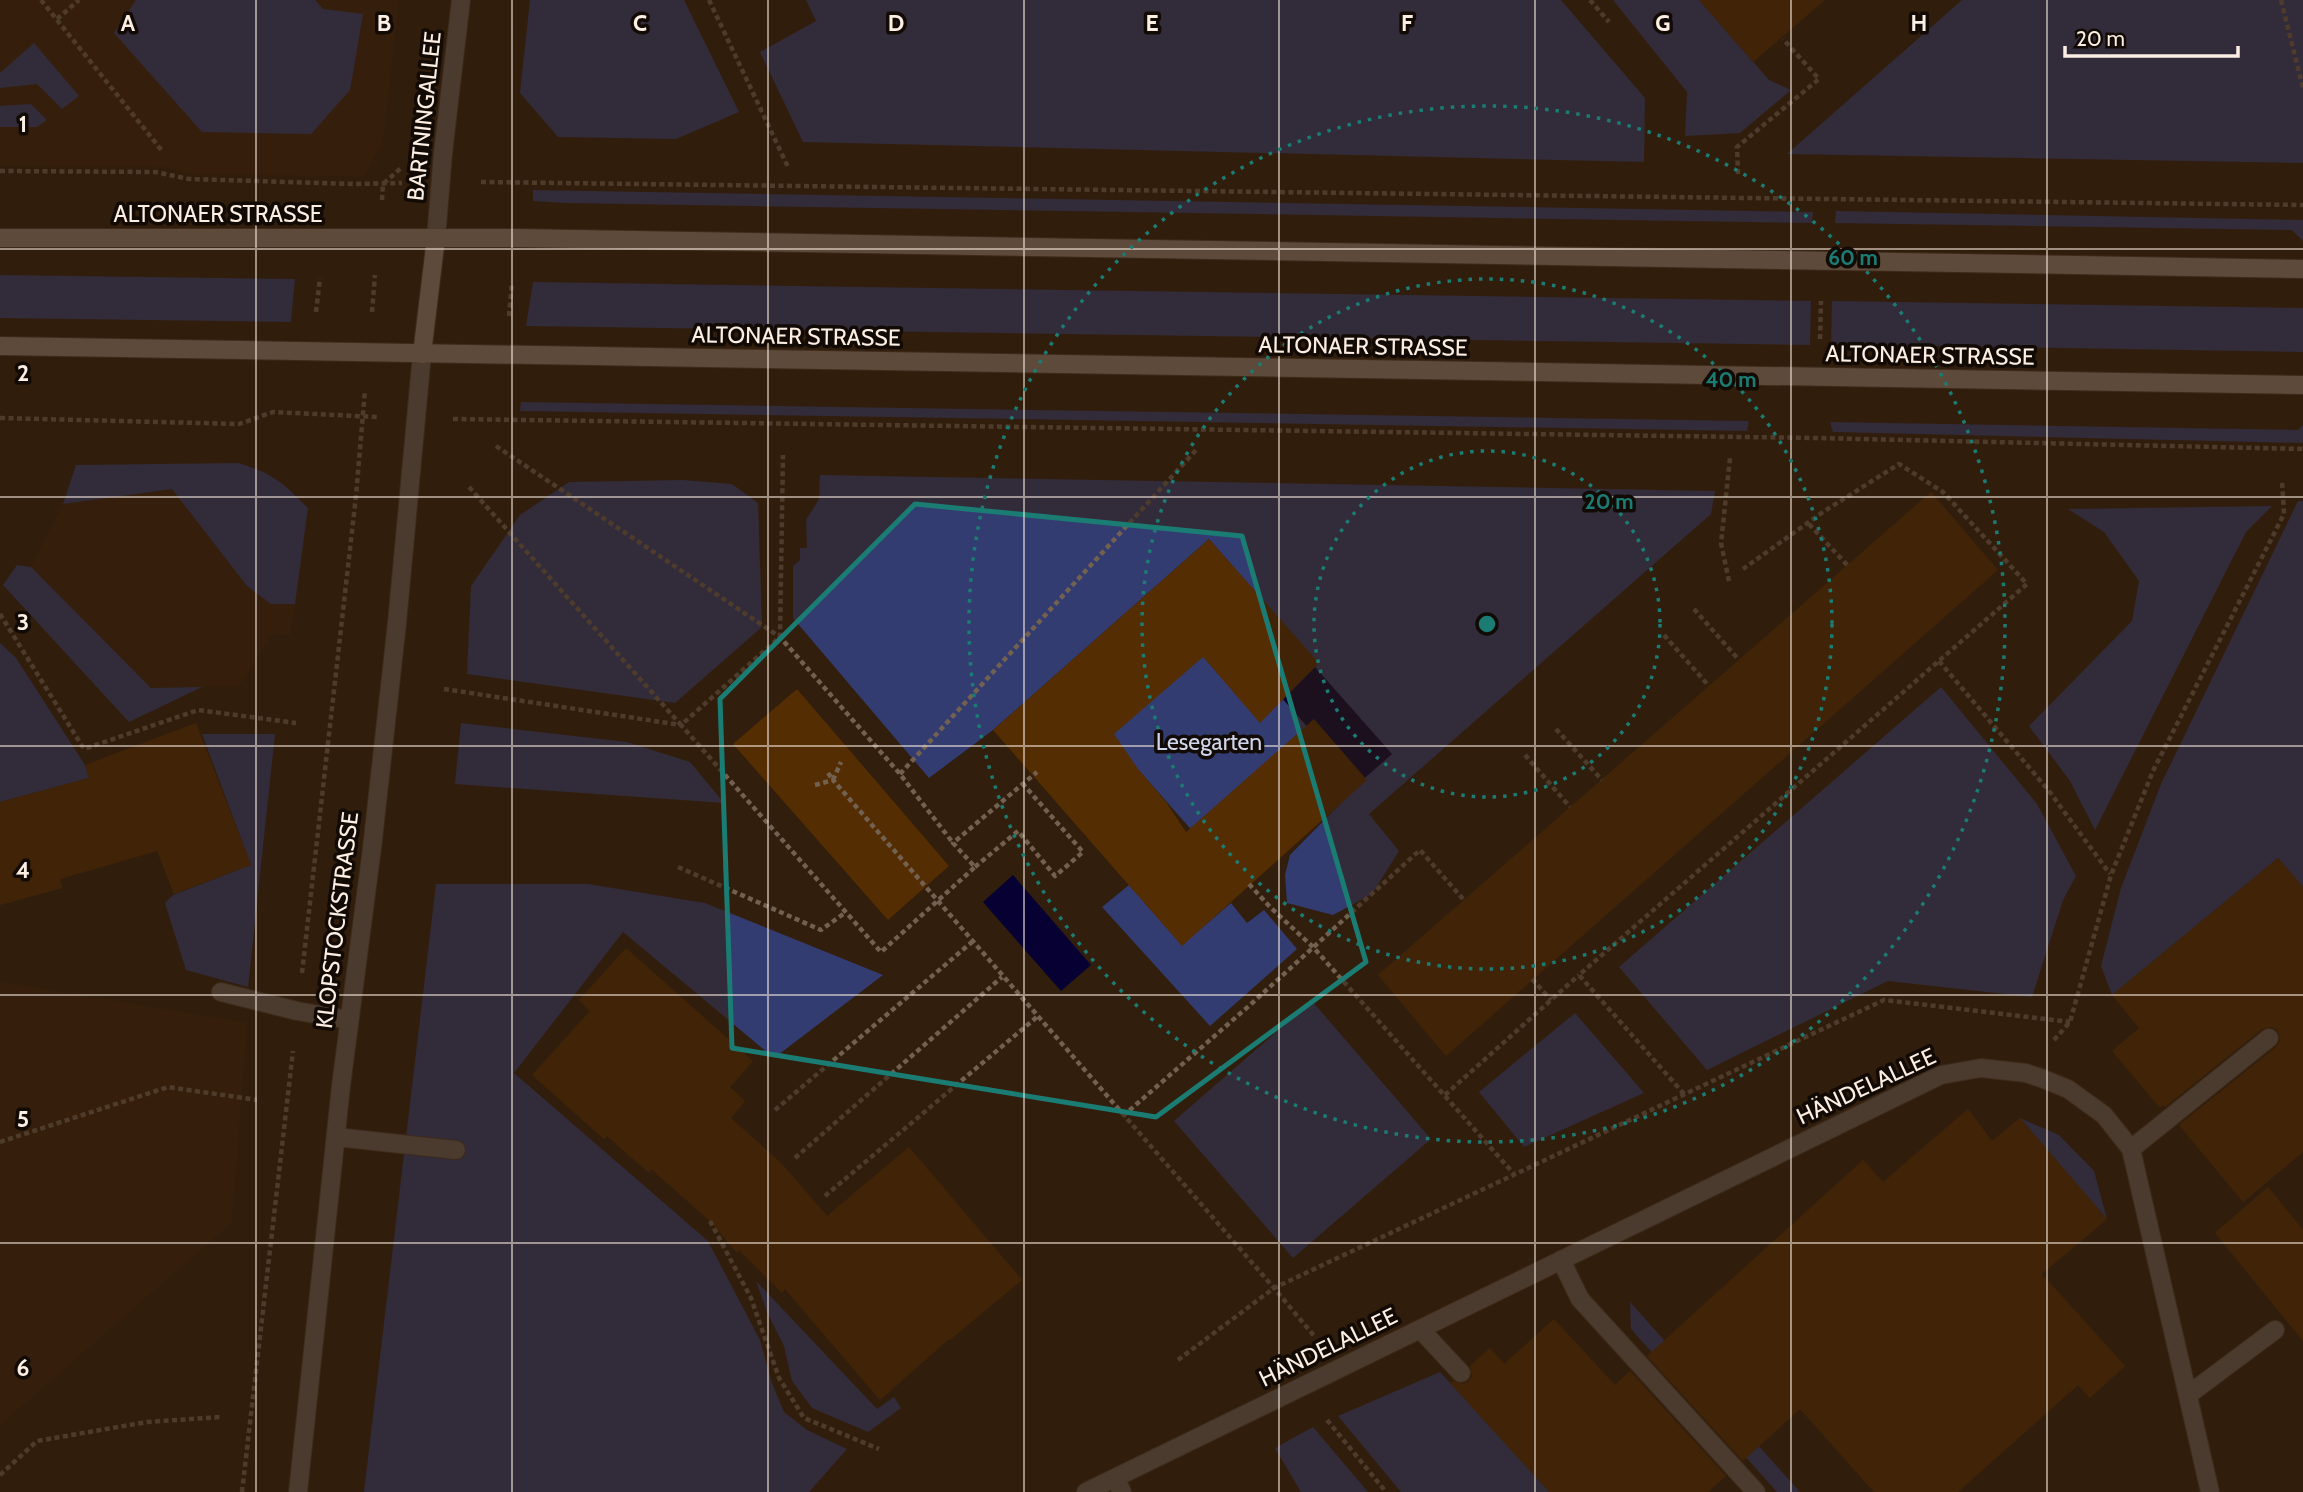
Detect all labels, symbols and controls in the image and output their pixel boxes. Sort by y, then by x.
text: A [121,9,136,37]
text: B [377,9,391,37]
text: C [633,9,647,37]
text: D [888,9,904,37]
text: E [1145,9,1159,37]
text: F [1401,9,1413,37]
text: G [1655,9,1671,37]
text: H [1911,9,1927,37]
scale bar [2065,14,2238,58]
text: 20 m [2076,26,2125,51]
street label: BARTNINGALLEE [401,30,447,202]
text: 1 [19,110,27,138]
street label: ALTONAER STRASSE [113,200,323,228]
text: 60 m [1828,245,1878,270]
street label: ALTONAER STRASSE [691,320,901,352]
street label: ALTONAER STRASSE [1258,330,1468,362]
street label: ALTONAER STRASSE [1825,339,2035,371]
text: 2 [17,359,29,387]
text: 40 m [1706,367,1756,392]
text: 20 m [1585,489,1633,514]
text: 3 [17,608,29,636]
centre of rings [1475,612,1499,636]
park label: Lesegarten [1156,728,1262,756]
street label: KLOPSTOCKSTRASSE [310,810,364,1030]
text: 4 [16,856,30,884]
street label: HÄNDELALLEE [1792,1042,1940,1130]
text: 5 [17,1105,29,1133]
street label: HÄNDELALLEE [1254,1301,1402,1393]
text: 6 [17,1354,29,1382]

